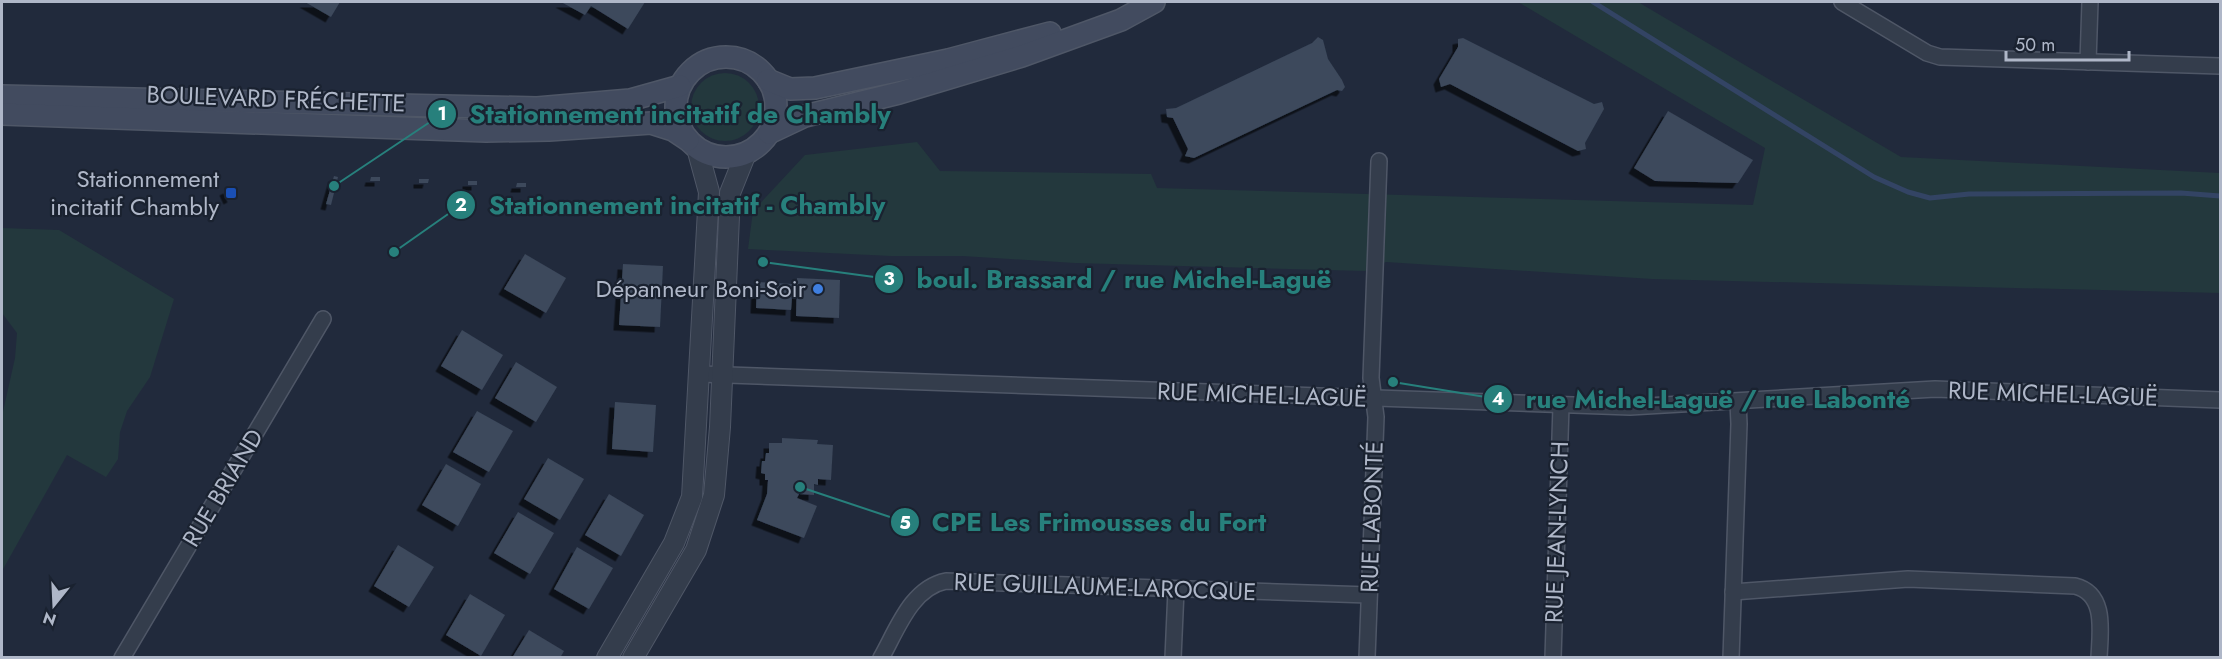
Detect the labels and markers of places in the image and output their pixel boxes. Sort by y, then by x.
callout: Stationnement incitatif de Chambly [427,92,903,136]
place label: Stationnement incitatif Chambly [50,161,219,224]
callout: Stationnement incitatif - Chambly [446,183,897,227]
marker: Stationnement incitatif Chambly [224,186,238,200]
callout: boul. Brassard / rue Michel-Laguë [874,257,1343,301]
place label: Dépanneur Boni-Soir [595,271,807,306]
marker: Dépanneur Boni-Soir [811,282,825,296]
callout: rue Michel-Laguë / rue Labonté [1483,377,1922,421]
callout: CPE Les Frimousses du Fort [890,500,1279,544]

